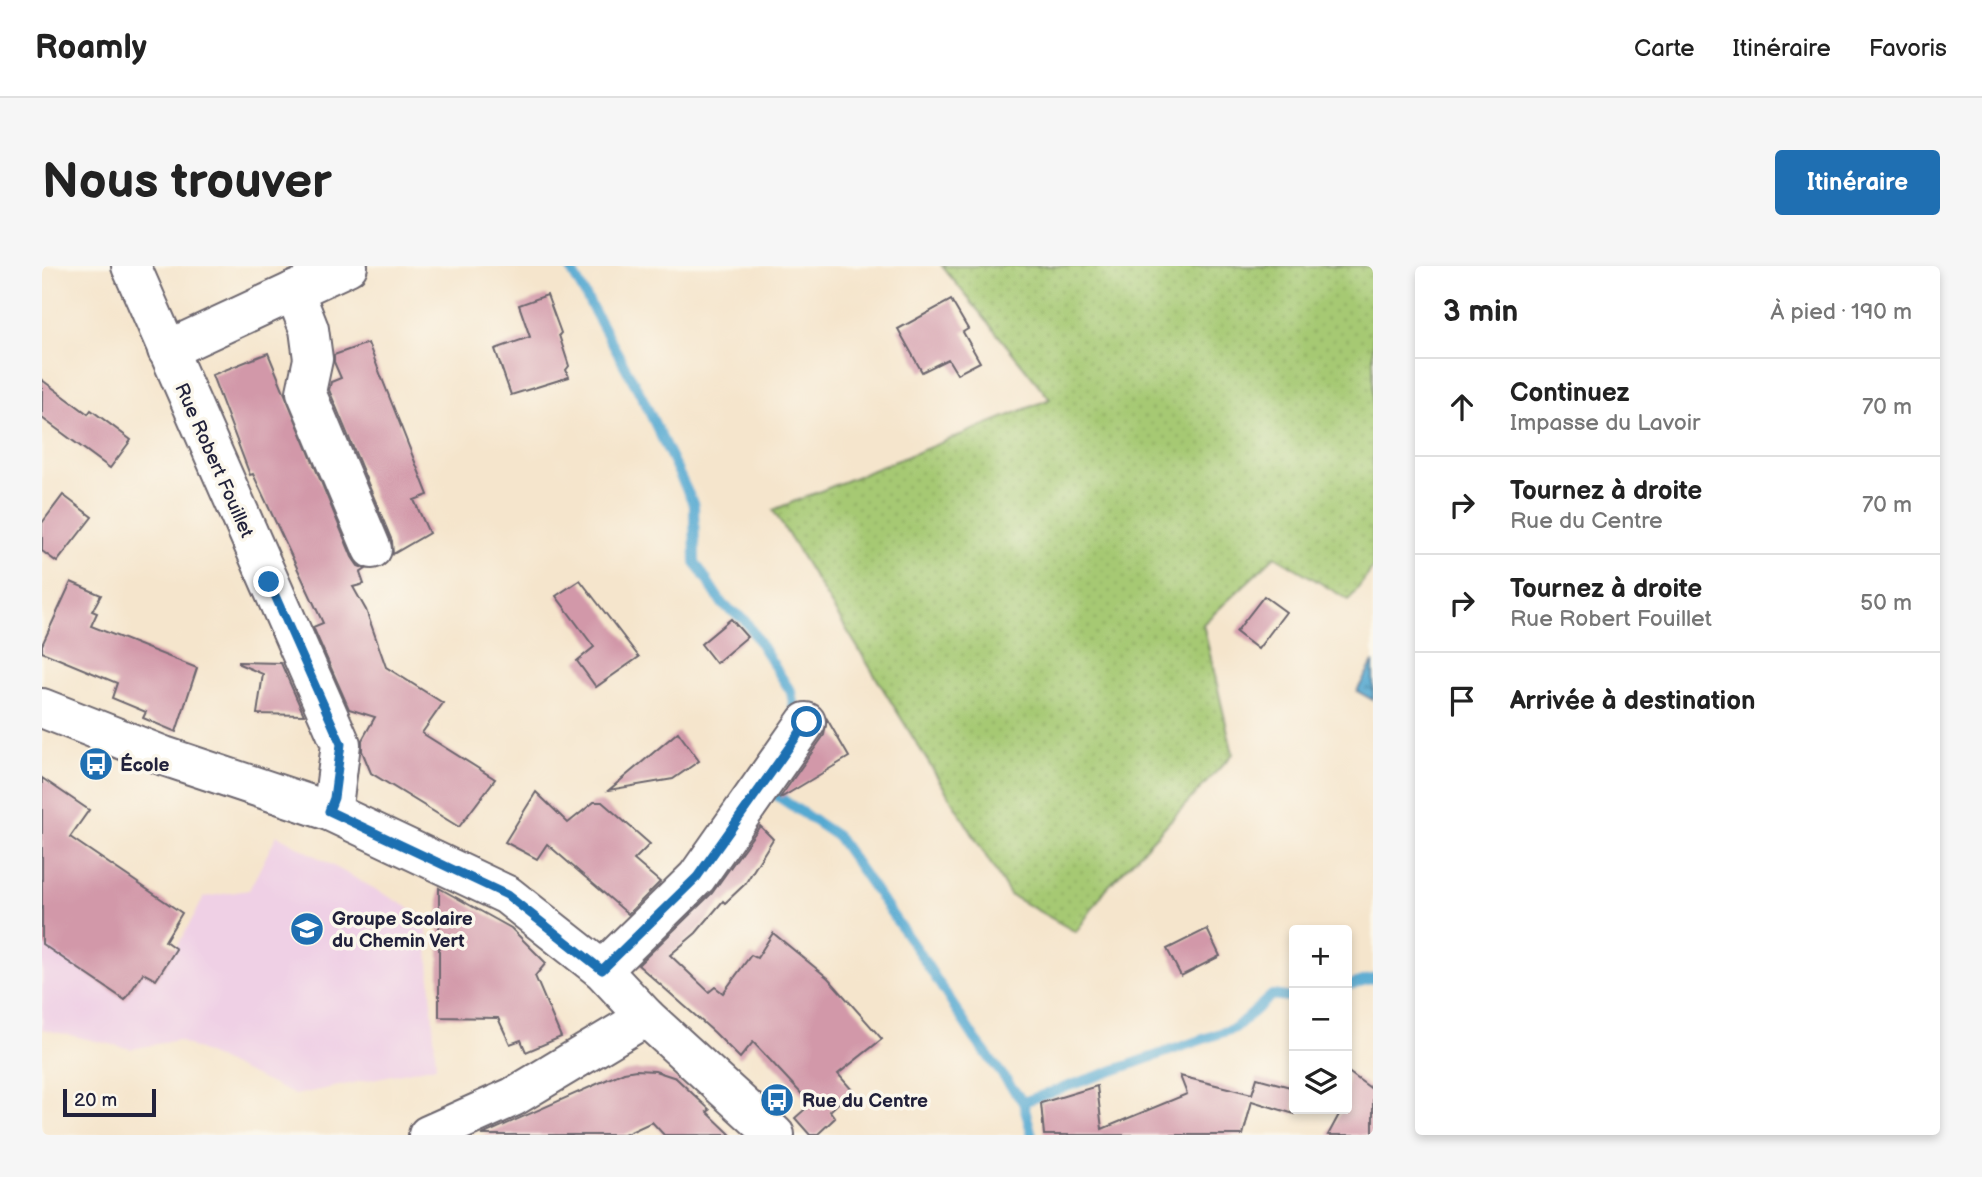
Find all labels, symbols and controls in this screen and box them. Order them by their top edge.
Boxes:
text: Roamly [35,28,147,68]
text: Carte [1634,34,1695,63]
text: Itinéraire [1733,34,1831,63]
text: Favoris [1869,34,1947,63]
button: Itinéraire [1775,150,1940,215]
text: Nous trouver [42,153,332,212]
text: 3 min [1443,294,1518,330]
text: À pied · 190 m [1770,298,1912,326]
text: Continuez [1510,378,1630,409]
street label: Rue Robert Fouillet [169,380,258,542]
icon: ahead [1443,388,1481,426]
text: 70 m [1862,393,1912,421]
text: Impasse du Lavoir [1510,409,1700,437]
text: Tournez à droite [1510,476,1702,507]
icon: right [1443,486,1481,524]
text: 70 m [1862,491,1912,519]
text: Rue du Centre [1510,507,1663,535]
route end [253,566,284,597]
text: Tournez à droite [1510,574,1702,605]
icon: right [1443,584,1481,622]
text: 50 m [1860,589,1912,617]
text: Rue Robert Fouillet [1510,605,1712,633]
icon: arrive [1443,682,1481,720]
text: Arrivée à destination [1510,686,1756,717]
route start [791,706,822,737]
bus stop icon: École [77,745,115,783]
place label: École [120,753,169,777]
place label: Groupe Scolaire du Chemin Vert [332,908,473,953]
school or university icon: Groupe Scolaire du Chemin Vert [288,910,326,948]
map controls [1289,925,1352,1114]
button: + [1289,925,1352,988]
button: − [1289,988,1352,1051]
button: layers [1289,1051,1352,1114]
bus stop icon: Rue du Centre [758,1081,796,1119]
scale bar [63,1086,156,1118]
text: 20 m [74,1089,117,1112]
place label: Rue du Centre [802,1090,928,1113]

